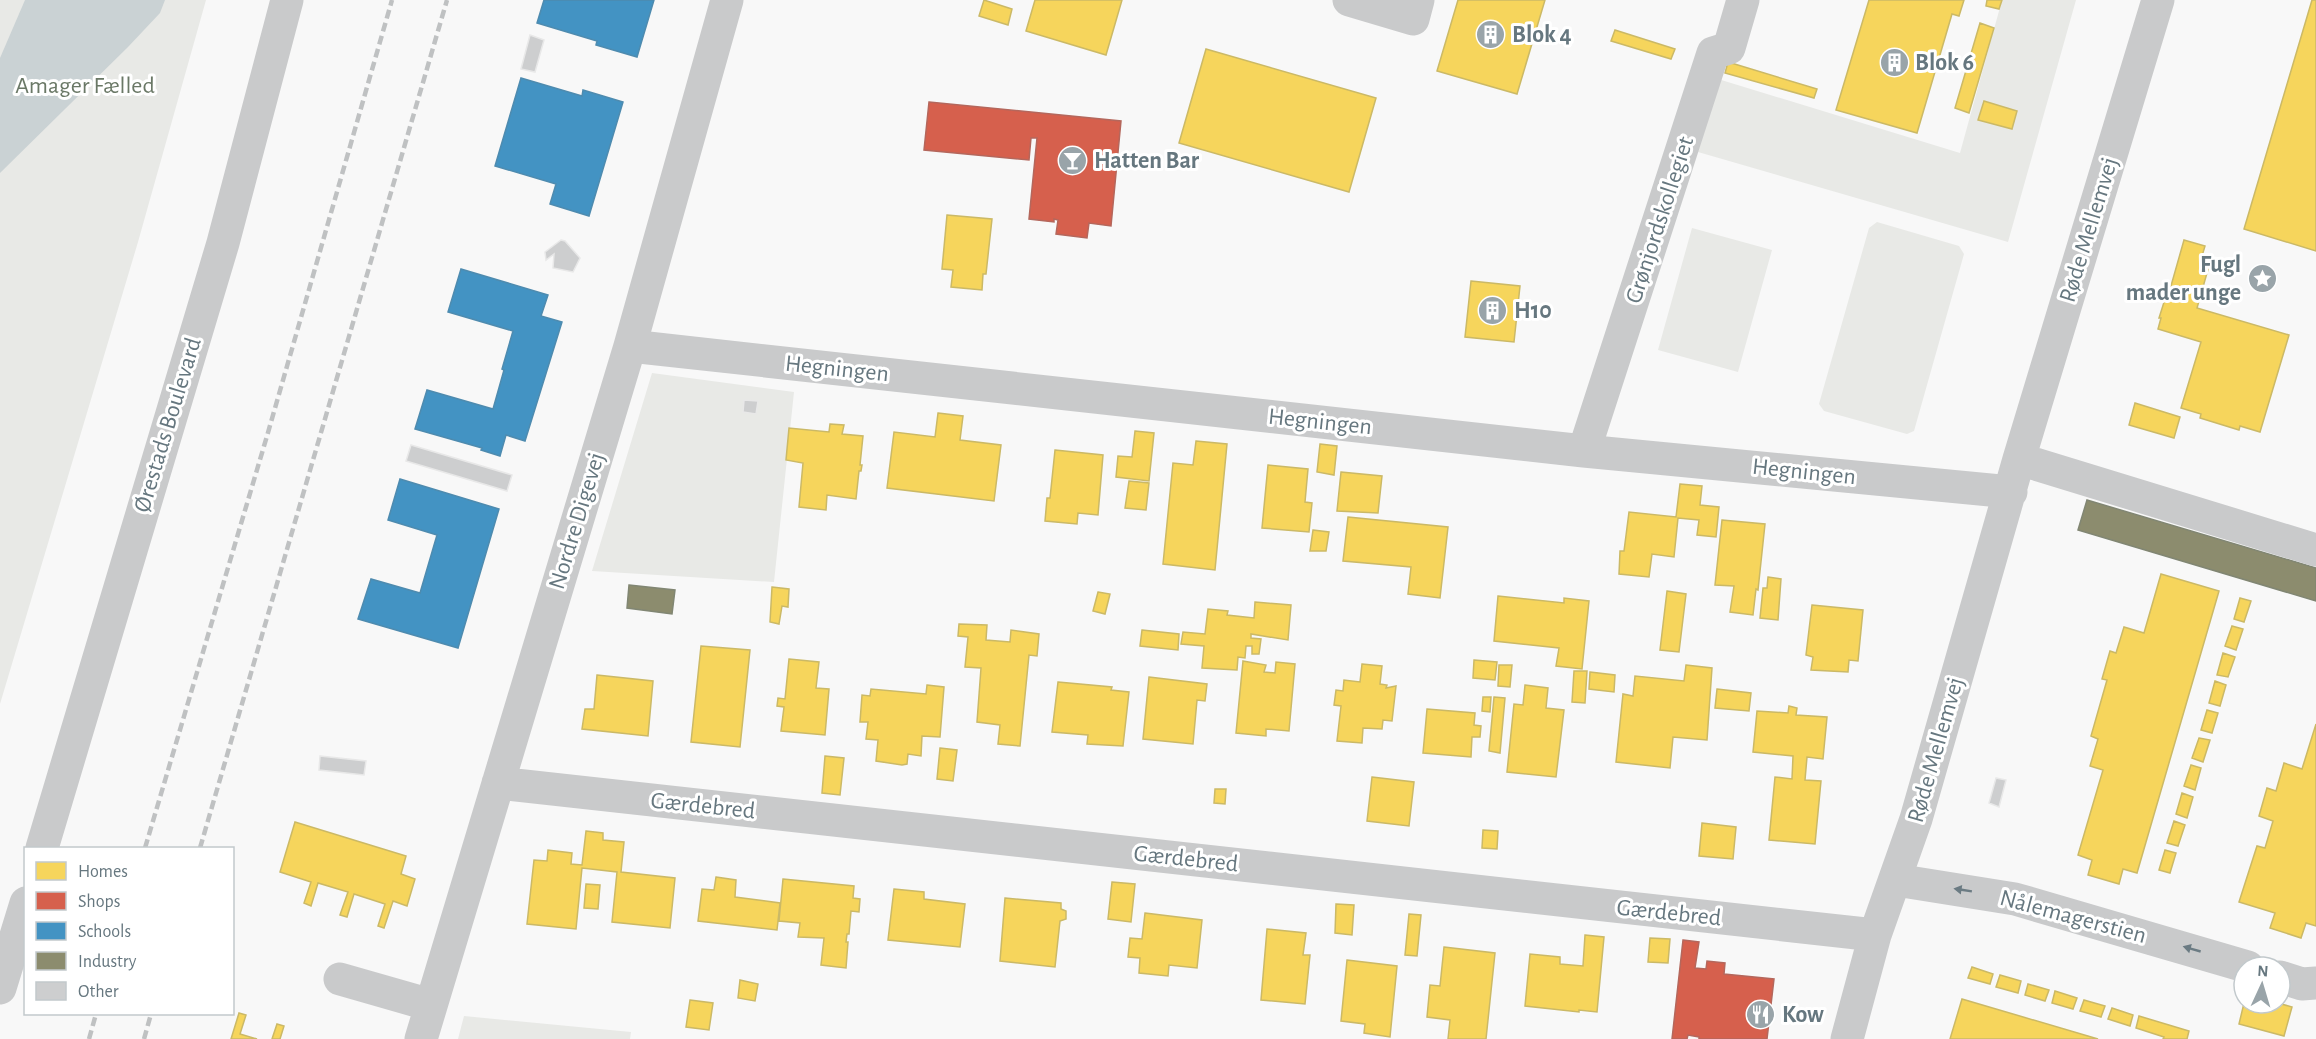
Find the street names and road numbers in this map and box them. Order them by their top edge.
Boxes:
street label: Grønjordskollegiet [1622,133,1698,306]
street label: Røde Mellemvej [2056,155,2122,305]
street label: Ørestads Boulevard [130,335,206,515]
street label: Hegningen [784,352,890,386]
street label: Hegningen [1267,405,1373,439]
street label: Nordre Digevej [545,450,609,592]
street label: Hegningen [1751,455,1857,489]
street label: Røde Mellemvej [1904,675,1968,825]
street label: Gærdebred [650,789,756,823]
street label: Gærdebred [1133,842,1239,876]
street label: Nålemagerstien [1997,886,2149,948]
street label: Gærdebred [1616,896,1722,930]

